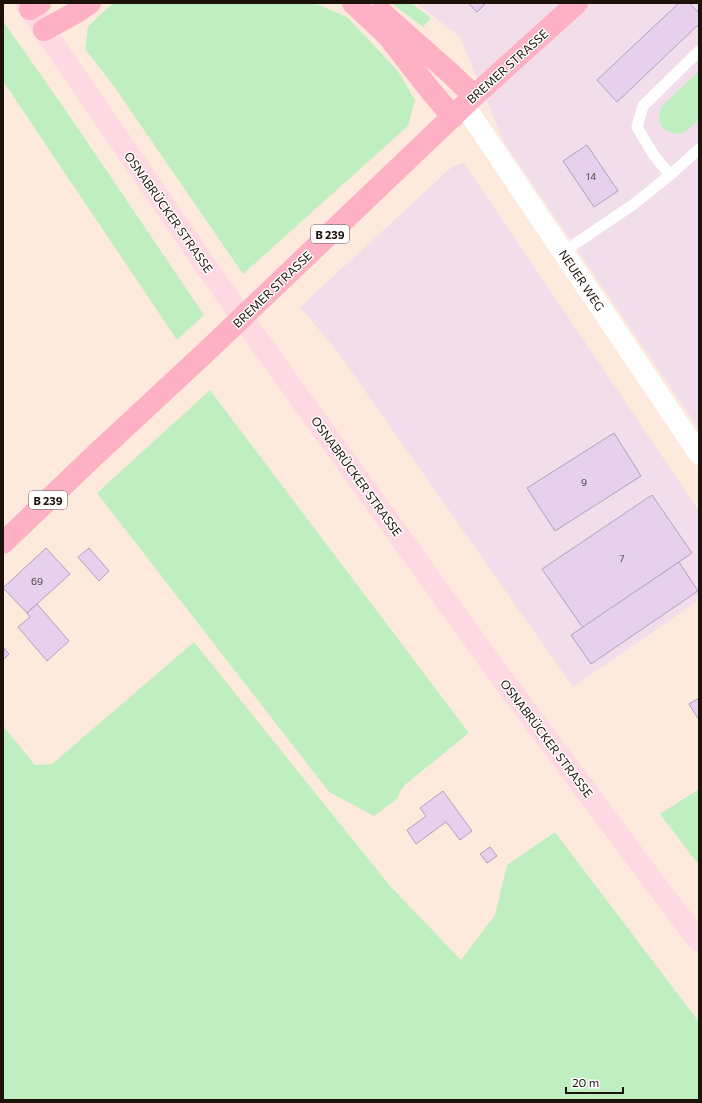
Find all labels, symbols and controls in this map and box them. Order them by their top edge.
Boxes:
street label: BREMER STRASSE [464,26,550,106]
street label: OSNABRÜCKER STRASSE [122,149,216,275]
house number: 14 [586,170,596,182]
road number: B 239 [311,225,349,243]
street label: NEUER WEG [556,247,608,313]
street label: BREMER STRASSE [230,248,314,330]
street label: OSNABRÜCKER STRASSE [309,414,405,538]
house number: 9 [581,476,587,488]
road number: B 239 [29,491,67,509]
house number: 7 [619,552,625,564]
house number: 69 [31,575,43,587]
street label: OSNABRÜCKER STRASSE [498,676,596,800]
scale bar [566,1069,623,1095]
text: 20 m [572,1075,599,1089]

